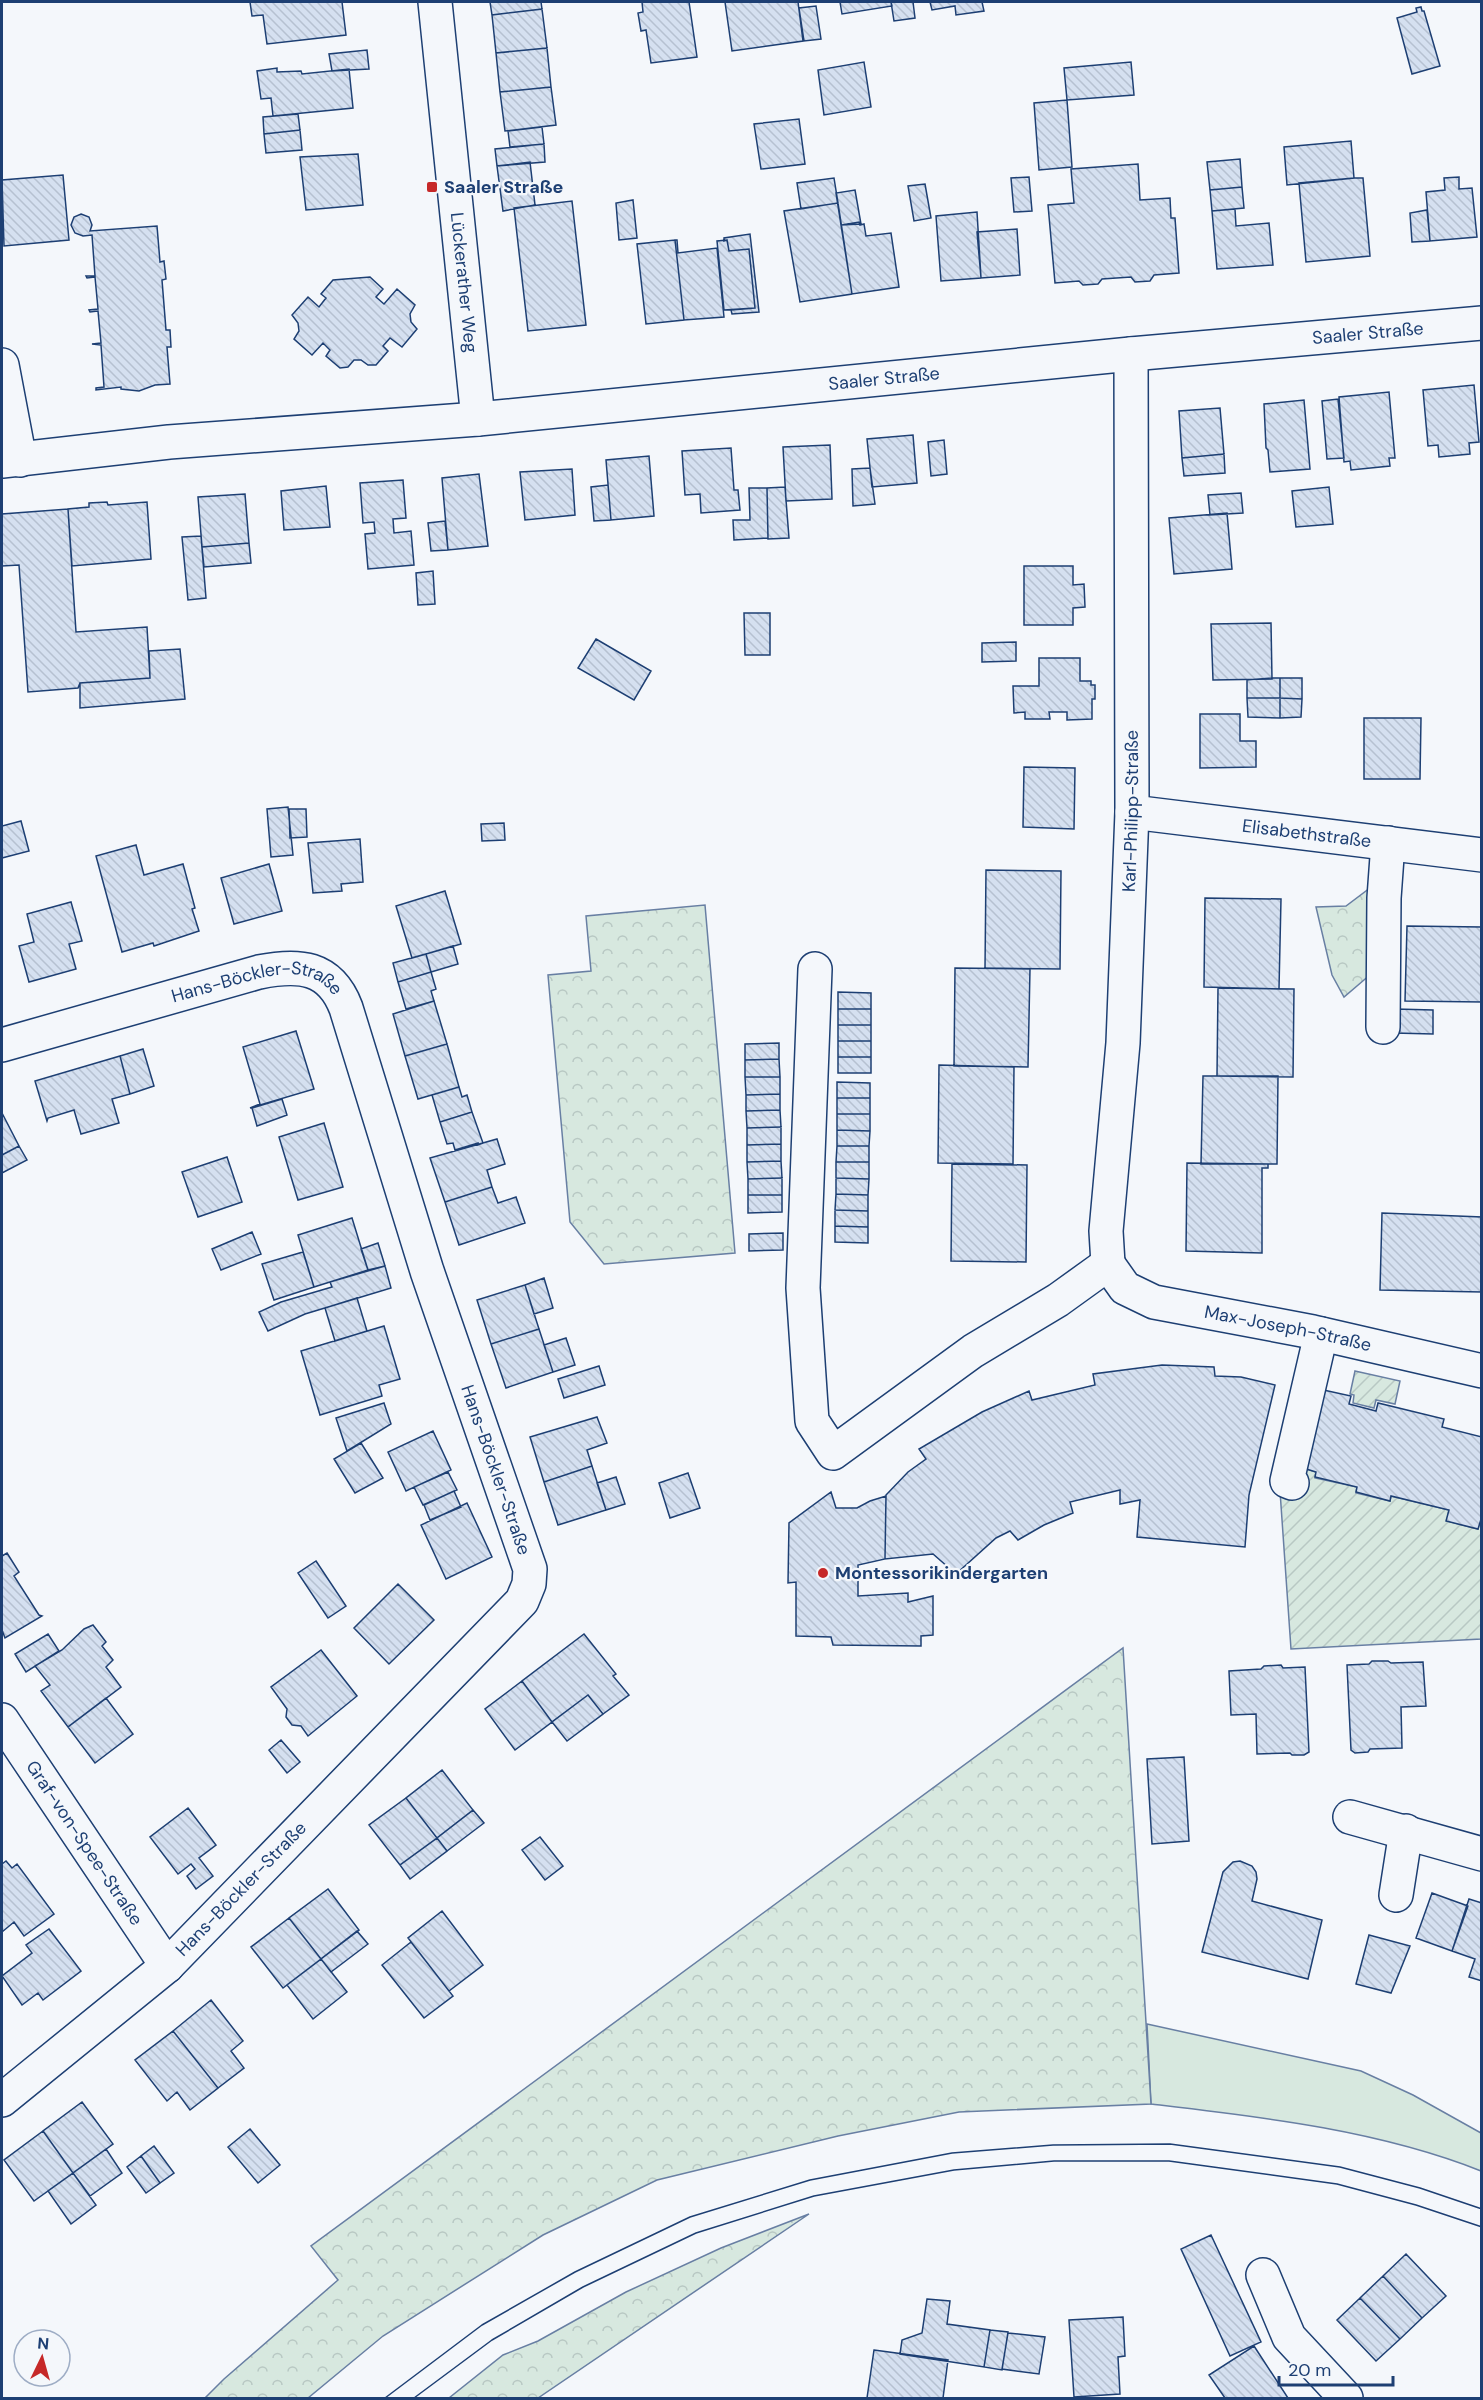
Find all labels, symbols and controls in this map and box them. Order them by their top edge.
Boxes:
place label: Saaler Straße [444,175,563,199]
marker: Saaler Straße [425,180,439,194]
street label: Lückerather Weg [445,211,483,354]
street label: Saaler Straße [1311,316,1425,350]
street label: Saaler Straße [827,361,941,396]
street label: Karl-Philipp-Straße [1117,730,1144,892]
street label: Elisabethstraße [1241,814,1373,853]
text: Hans-Böckler-Straße [169,956,348,1008]
street label: Hans-Böckler-Straße [164,989,342,1011]
street label: Max-Joseph-Straße [1202,1300,1374,1357]
street label: Hans-Böckler-Straße [455,1382,536,1558]
place label: Montessorikindergarten [835,1561,1048,1585]
marker: Montessorikindergarten [816,1566,830,1580]
street label: Graf-von-Spee-Straße [21,1756,148,1930]
street label: Hans-Böckler-Straße [170,1816,312,1962]
north arrow [12,2328,72,2388]
text: N [37,2333,50,2355]
scale bar [1279,2349,1393,2387]
text: 20 m [1288,2358,1331,2382]

